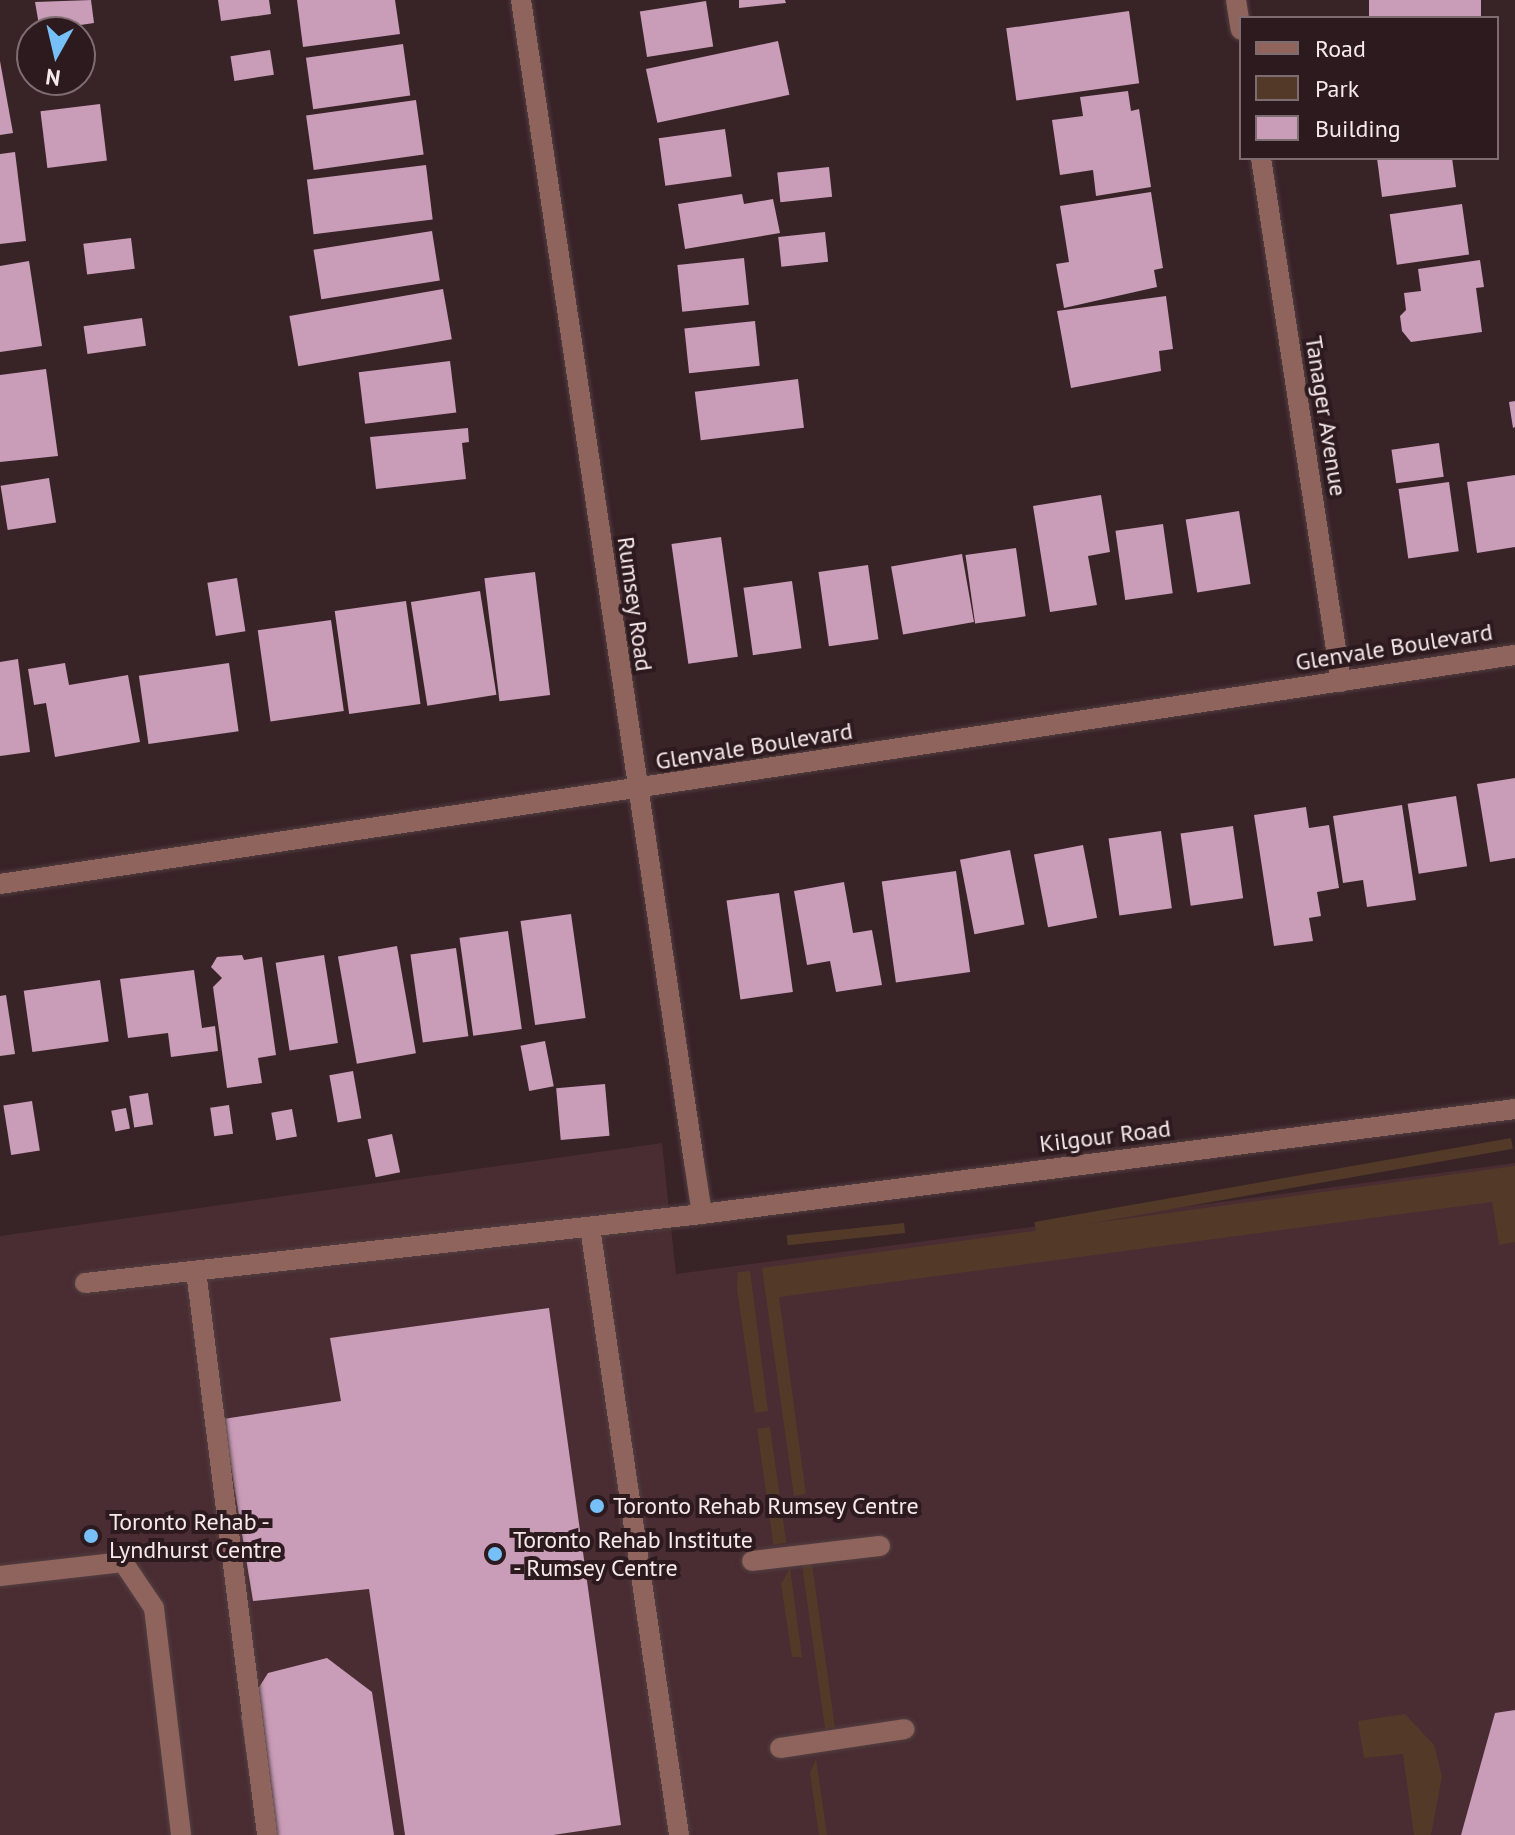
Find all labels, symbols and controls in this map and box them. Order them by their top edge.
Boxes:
north arrow [16,16,96,96]
legend [1239,16,1499,160]
text: Road [1315,33,1366,64]
text: N [44,63,62,93]
text: Park [1315,73,1359,104]
text: Building [1315,113,1401,144]
street label: Tanager Avenue [1299,334,1353,498]
street label: Rumsey Road [611,534,659,674]
street label: Glenvale Boulevard [1293,617,1495,677]
street label: Glenvale Boulevard [653,716,855,776]
street label: Kilgour Road [1038,1114,1172,1158]
place label: Toronto Rehab Rumsey Centre [613,1492,920,1520]
marker: Toronto Rehab Rumsey Centre [588,1497,606,1515]
place label: Toronto Rehab - Lyndhurst Centre [109,1508,282,1564]
marker: Toronto Rehab - Lyndhurst Centre [80,1525,102,1547]
place label: Toronto Rehab Institute - Rumsey Centre [513,1526,753,1582]
marker: Toronto Rehab Institute - Rumsey Centre [484,1543,506,1565]

